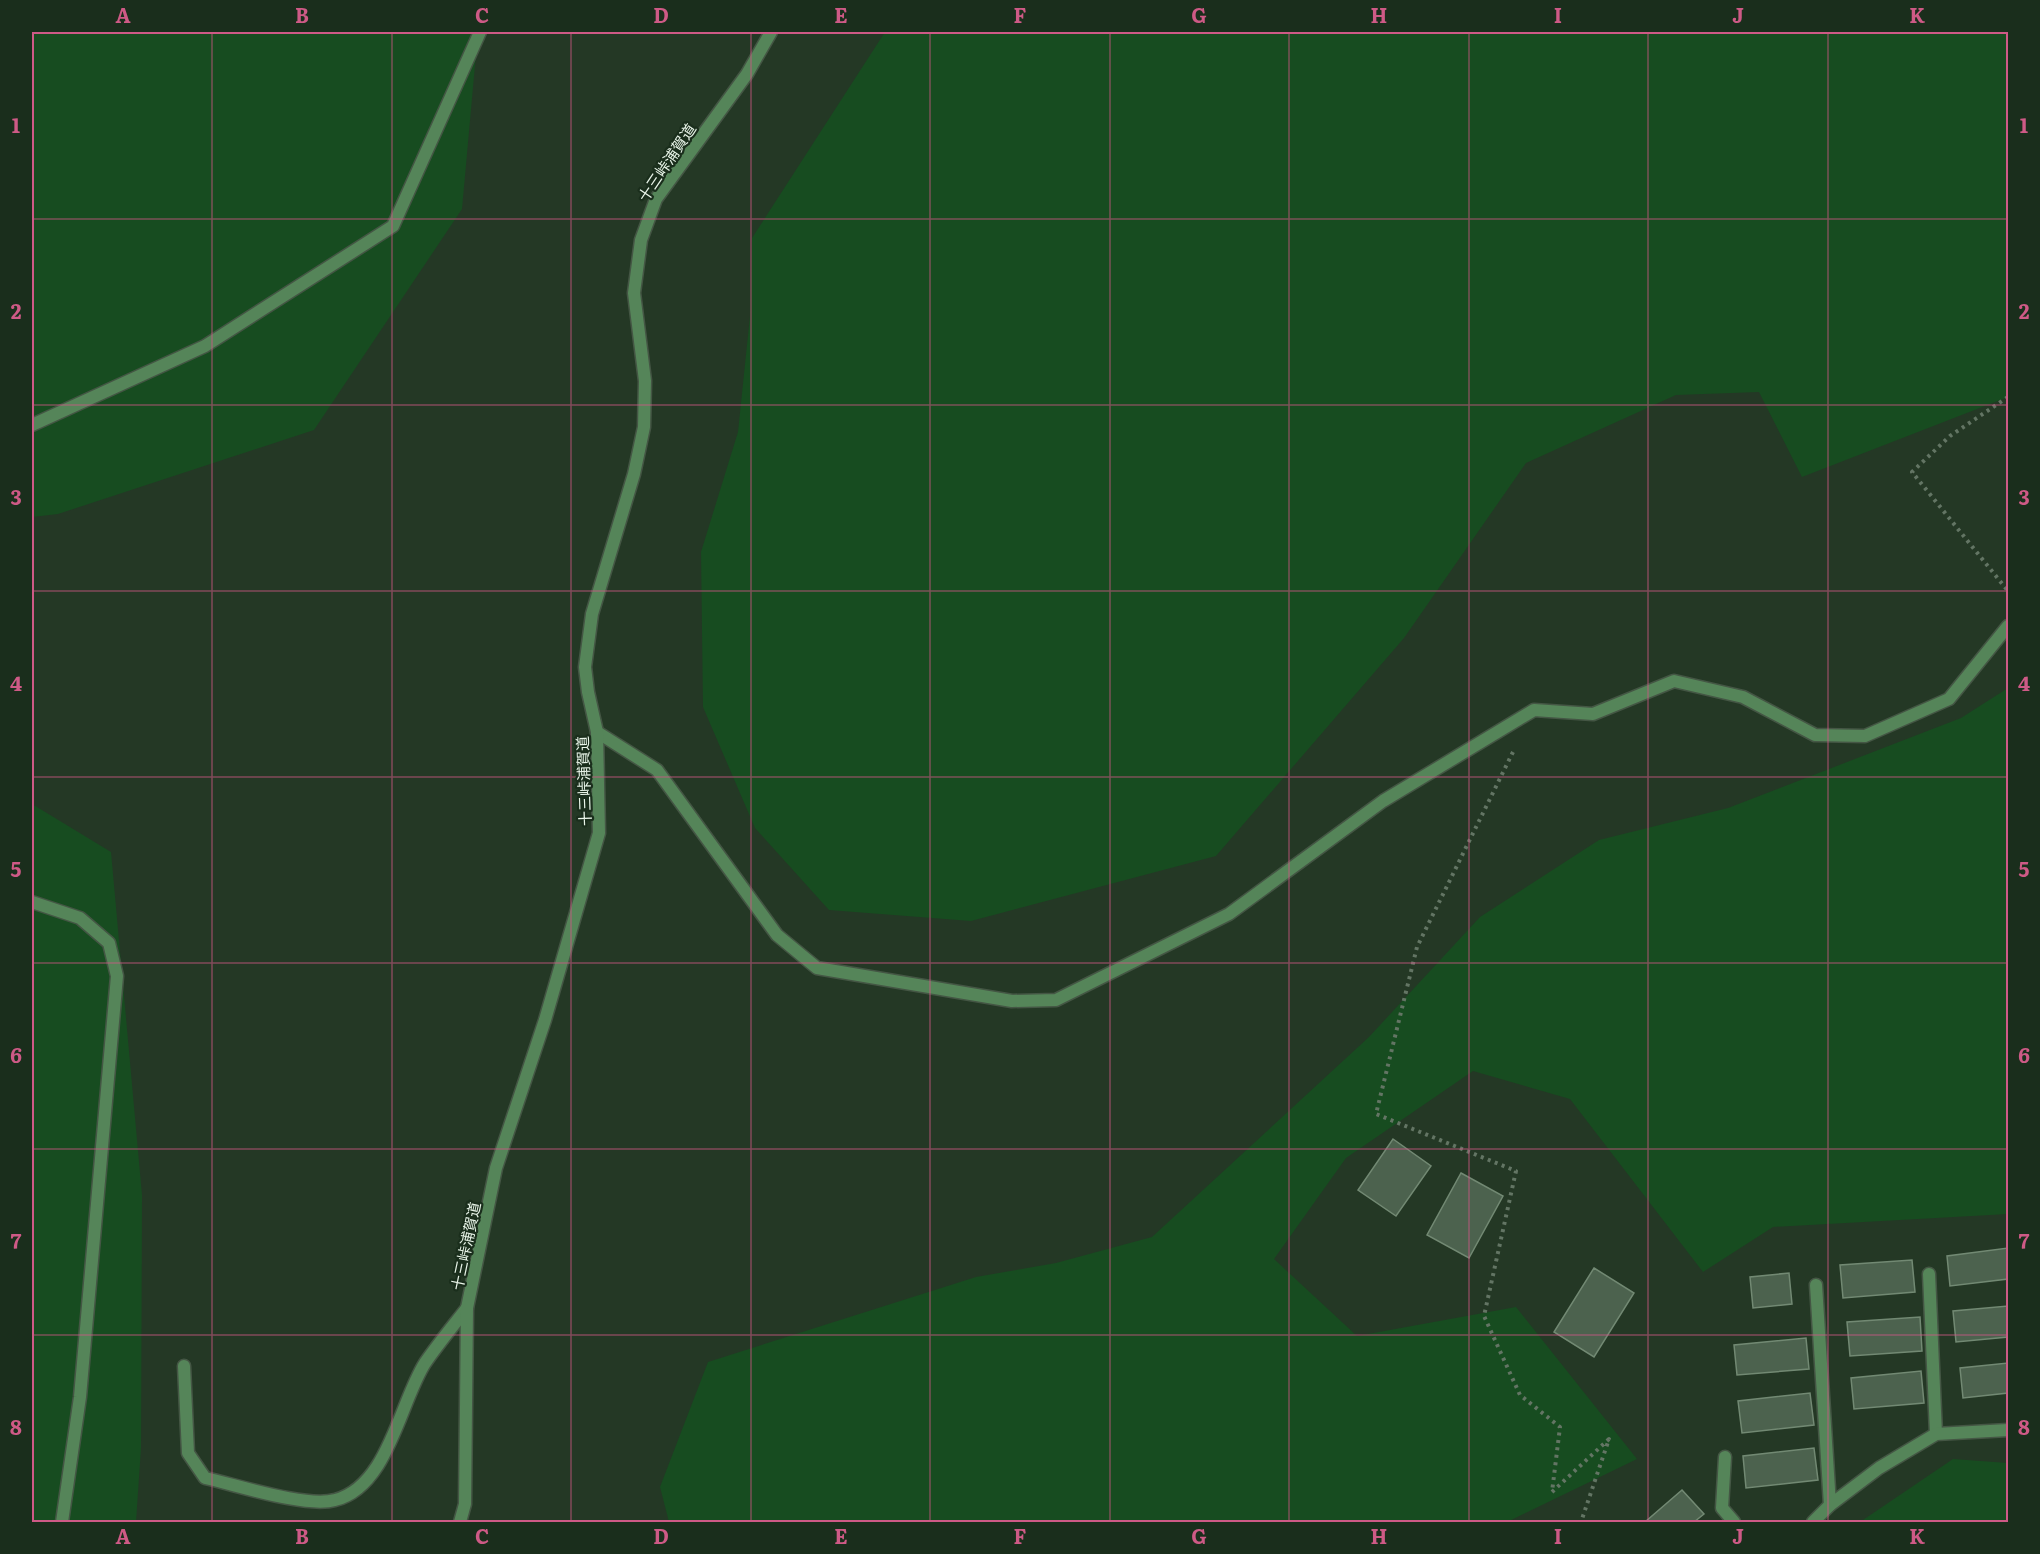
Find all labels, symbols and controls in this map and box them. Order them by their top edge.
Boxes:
text: A [115,0,131,29]
text: B [295,0,309,29]
text: C [475,0,489,29]
text: D [653,0,669,29]
text: E [834,0,848,29]
text: F [1014,0,1027,29]
text: G [1191,0,1207,29]
text: H [1371,0,1387,29]
text: I [1554,0,1562,29]
text: J [1732,0,1744,29]
text: K [1909,0,1925,29]
text: 1 [12,109,20,139]
text: 1 [2020,109,2028,139]
street label: 十三峠浦賀道 [631,118,701,206]
text: 2 [11,295,22,325]
text: 2 [2019,295,2030,325]
text: 3 [10,481,22,511]
text: 3 [2018,481,2030,511]
text: 4 [10,667,22,697]
text: 4 [2018,667,2030,697]
street label: 十三峠浦賀道 [570,736,596,826]
text: 5 [11,853,22,883]
text: 5 [2019,853,2030,883]
text: 6 [10,1039,22,1069]
text: 6 [2018,1039,2030,1069]
street label: 十三峠浦賀道 [444,1200,486,1292]
text: 7 [11,1225,22,1255]
text: 7 [2019,1225,2030,1255]
text: 8 [10,1411,22,1441]
text: 8 [2018,1411,2030,1441]
text: A [115,1520,131,1550]
text: B [295,1520,309,1550]
text: C [475,1520,489,1550]
text: D [653,1520,669,1550]
text: E [834,1520,848,1550]
text: F [1014,1520,1027,1550]
text: G [1191,1520,1207,1550]
text: H [1371,1520,1387,1550]
text: I [1554,1520,1562,1550]
text: J [1732,1520,1744,1550]
text: K [1909,1520,1925,1550]

